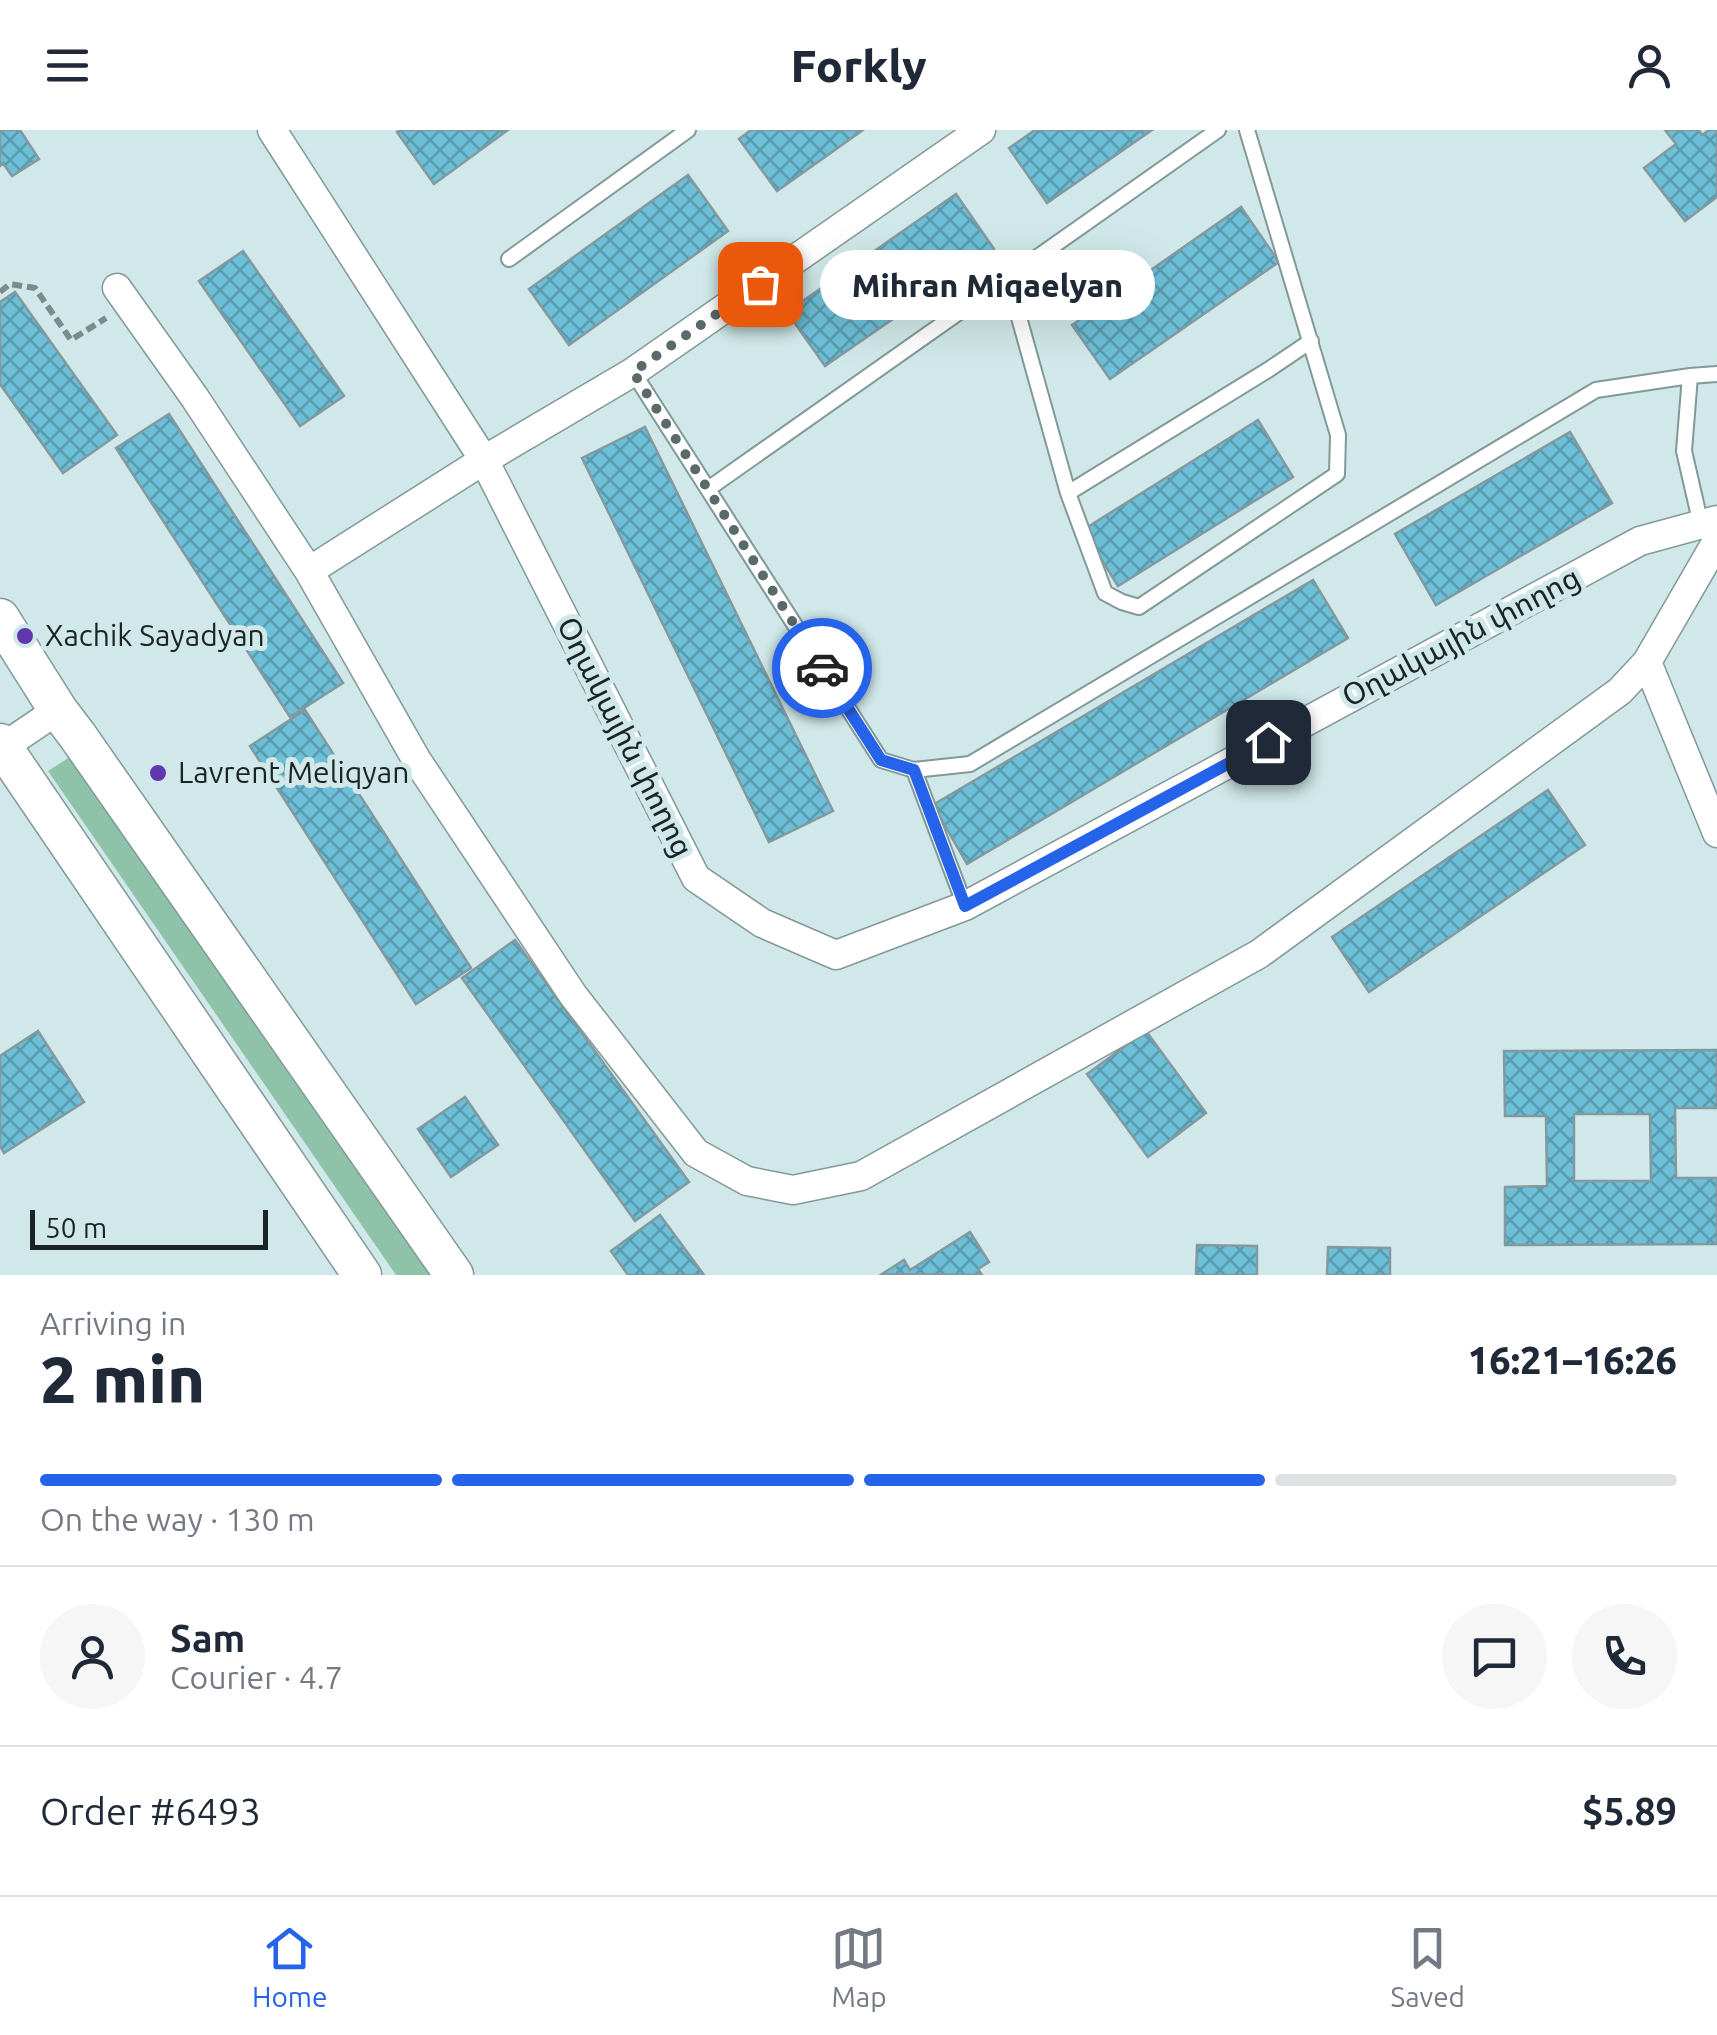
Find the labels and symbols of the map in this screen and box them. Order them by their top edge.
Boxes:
pin [718,242,803,327]
callout: Mihran Miqaelyan [820,249,1155,319]
street label: Օղակային փողոց [1336,559,1586,714]
street label: Օղակային փողոց [550,611,701,862]
place label: Xachik Sayadyan [45,618,265,652]
courier [772,618,872,718]
marker: Xachik Sayadyan [14,625,36,647]
pin [1226,700,1311,785]
place label: Lavrent Meliqyan [178,755,409,789]
marker: Lavrent Meliqyan [147,762,169,784]
scale bar [30,1205,268,1250]

